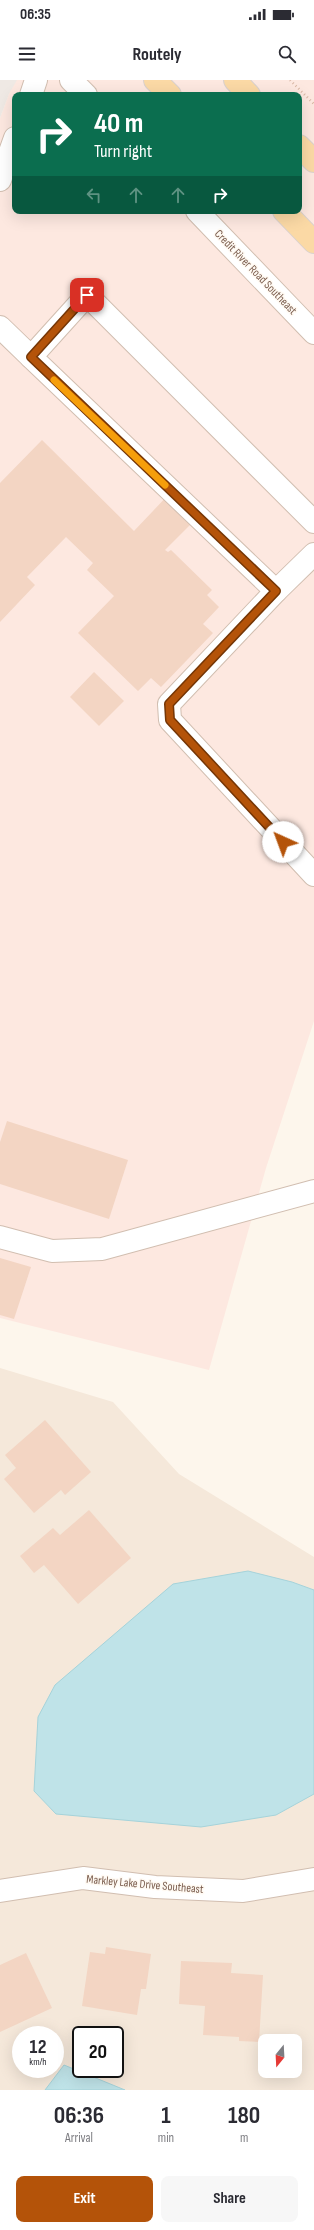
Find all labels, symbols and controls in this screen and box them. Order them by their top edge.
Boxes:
text: 06:35 [20,5,51,24]
icon: menu [16,43,38,65]
icon: search [276,43,298,65]
text: Routely [132,44,182,65]
text: 40 m [94,107,143,140]
icon: right [28,108,80,160]
text: Turn right [94,141,152,162]
icon: left [83,184,105,206]
icon: ahead [125,184,147,206]
icon: ahead [167,184,189,206]
icon: right [209,184,231,206]
street label: Credit River Road Southeast [211,227,300,318]
pin [70,278,104,312]
icon: arrive [76,284,98,306]
position arrow [262,821,304,863]
street label: Markley Lake Drive Southeast [86,1872,205,1897]
speed limit sign: 20 [72,2026,124,2078]
north arrow [258,2034,302,2078]
map controls [258,2034,302,2078]
text: 12 [30,2035,46,2059]
text: km/h [29,2056,47,2068]
text: 06:36 [54,2101,104,2130]
text: 1 [161,2101,171,2130]
text: 180 [228,2101,260,2130]
text: Arrival [65,2130,93,2146]
text: min [158,2130,174,2146]
text: m [240,2130,248,2146]
button: Exit [16,2176,153,2222]
button: Share [161,2176,298,2222]

